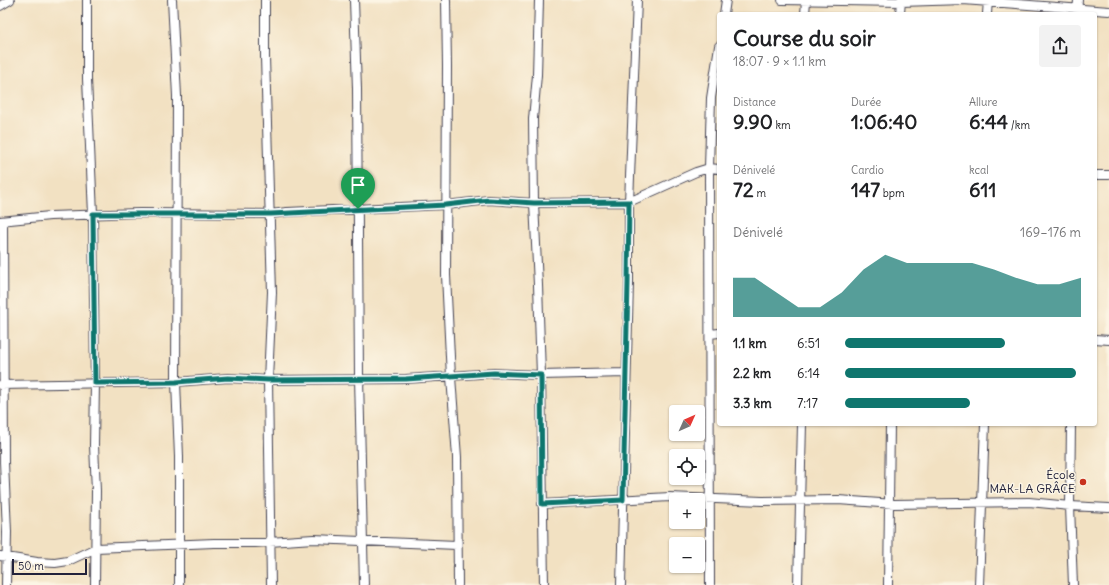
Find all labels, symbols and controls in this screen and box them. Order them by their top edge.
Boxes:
text: Course du soir [733,24,876,52]
button: share [1039,25,1081,67]
text: 18:07 · 9 × 1.1 km [733,53,826,70]
text: Distance [733,95,776,109]
text: Durée [851,95,881,109]
text: Allure [969,95,998,109]
text: 9.90 [733,109,773,134]
text: 1:06:40 [851,109,917,134]
text: 6:44 [969,109,1008,134]
text: km [773,118,791,132]
text: /km [1008,118,1030,132]
text: Dénivelé [733,163,775,177]
text: Cardio [851,163,884,177]
text: kcal [969,163,989,177]
pin [341,168,375,209]
icon: arrive [347,174,369,196]
text: 72 [733,177,754,202]
text: 147 [851,177,880,202]
text: 611 [969,177,996,202]
text: m [754,186,766,200]
text: bpm [880,186,905,200]
text: Dénivelé [733,224,783,241]
text: 169–176 m [1020,224,1081,241]
text: 1.1 km [733,335,767,352]
text: 6:51 [797,335,820,352]
text: 2.2 km [733,365,771,382]
text: 6:14 [797,365,820,382]
text: 3.3 km [733,395,772,412]
text: 7:17 [797,395,818,412]
north arrow [669,405,705,441]
map controls [669,405,705,573]
button: locate [669,449,705,485]
place label: École MAK-LA GRÂCE [989,467,1075,496]
marker: École MAK-LA GRÂCE [1078,477,1088,487]
button: + [669,493,705,529]
button: − [669,537,705,573]
scale bar [12,557,87,576]
text: 50 m [18,559,44,573]

